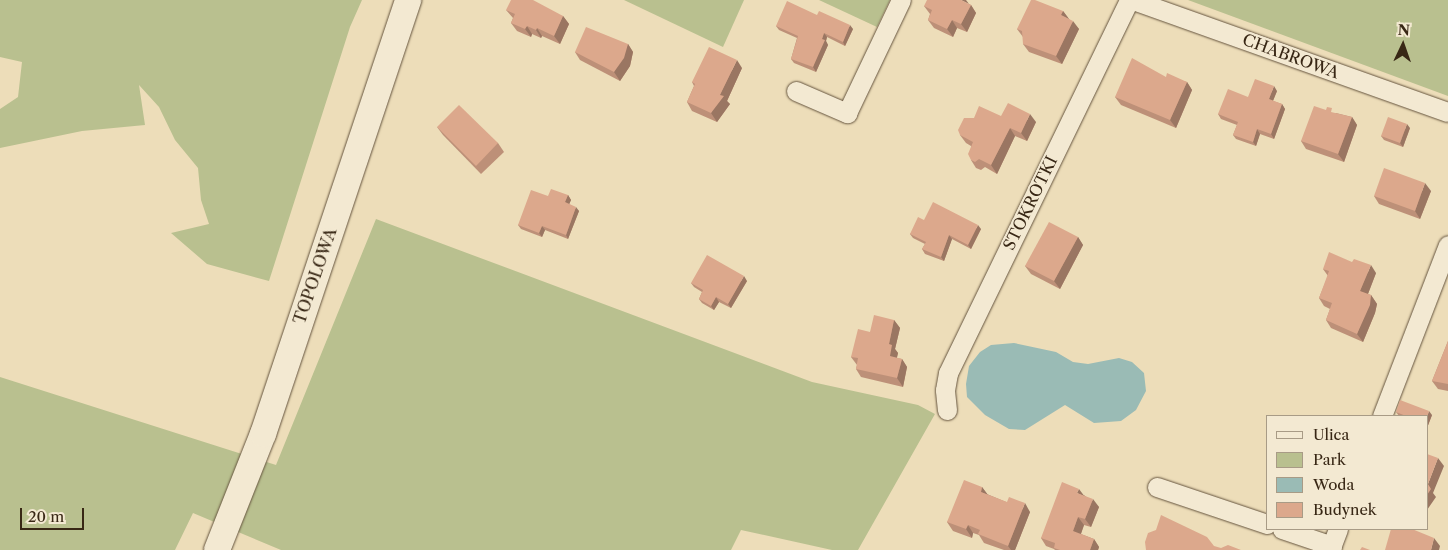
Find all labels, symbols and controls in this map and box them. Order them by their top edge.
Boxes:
north arrow [1378,20,1428,70]
text: N [1397,21,1410,39]
street label: CHABROWA [1240,30,1342,82]
street label: STOKROTKI [999,153,1061,253]
street label: TOPOLOWA [290,225,340,327]
legend [1266,415,1428,530]
text: Ulica [1313,425,1349,444]
text: Park [1313,450,1346,469]
text: Woda [1313,475,1354,494]
scale bar [22,498,86,530]
text: Budynek [1313,500,1377,519]
text: 20 m [28,507,64,526]

